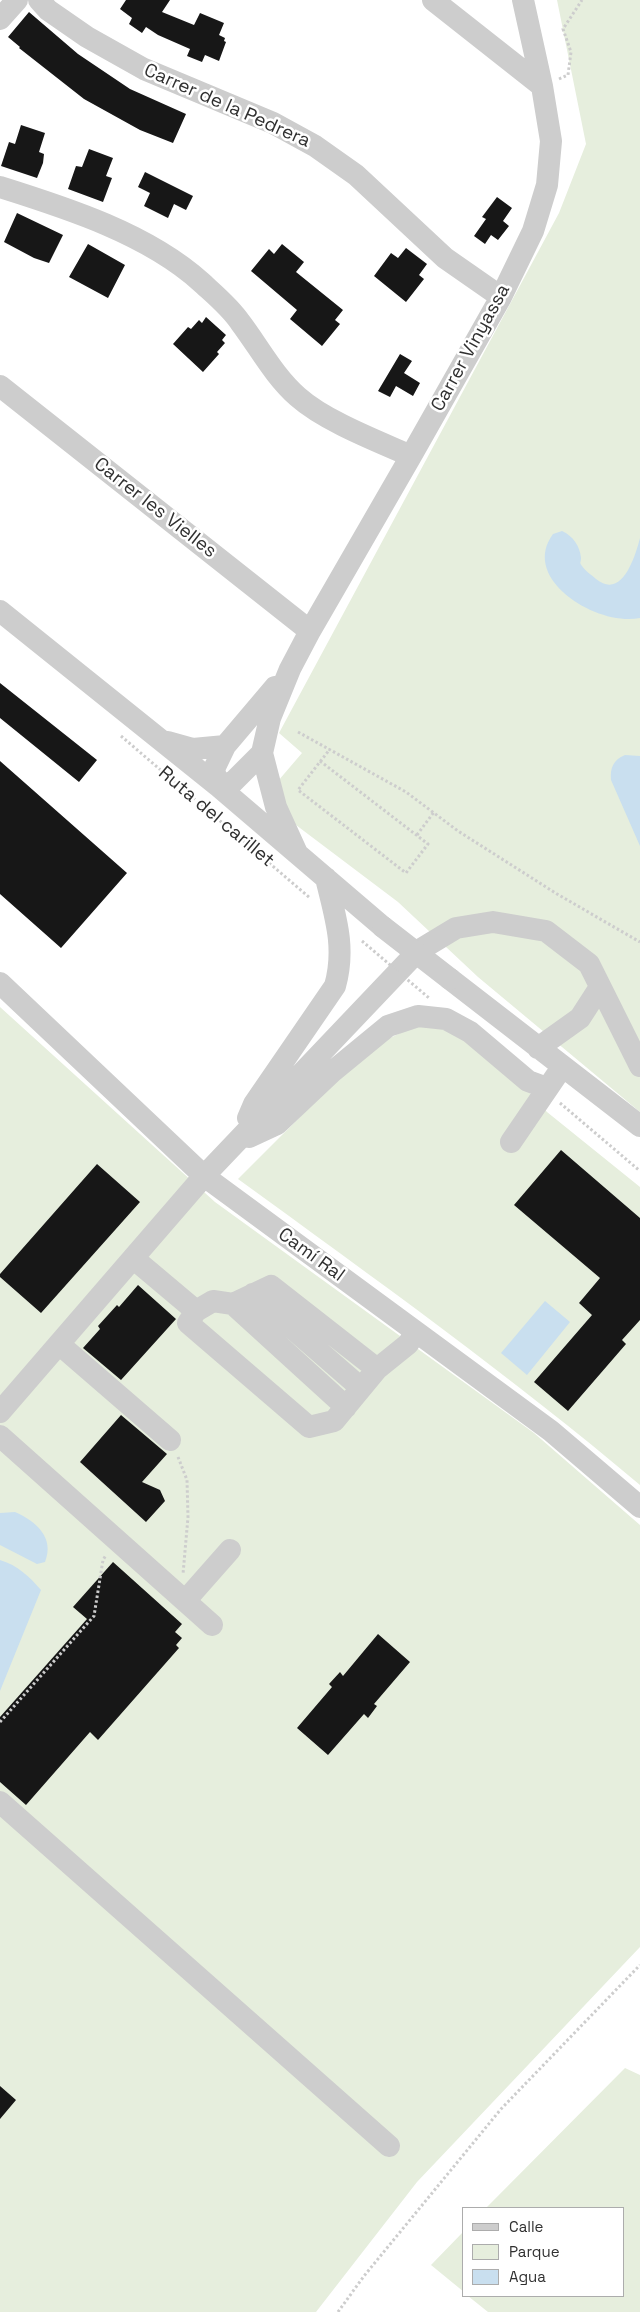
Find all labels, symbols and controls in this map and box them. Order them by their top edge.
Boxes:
street label: Carrer de la Pedrera [140,59,314,153]
street label: Carrer Vinyassa [427,281,515,415]
street label: Carrer les Vielles [89,453,221,563]
street label: Ruta del carillet [153,762,279,872]
street label: Camí Ral [273,1223,349,1287]
legend [462,2207,625,2297]
text: Calle [509,2217,544,2236]
text: Parque [509,2242,560,2261]
text: Agua [509,2267,546,2286]

